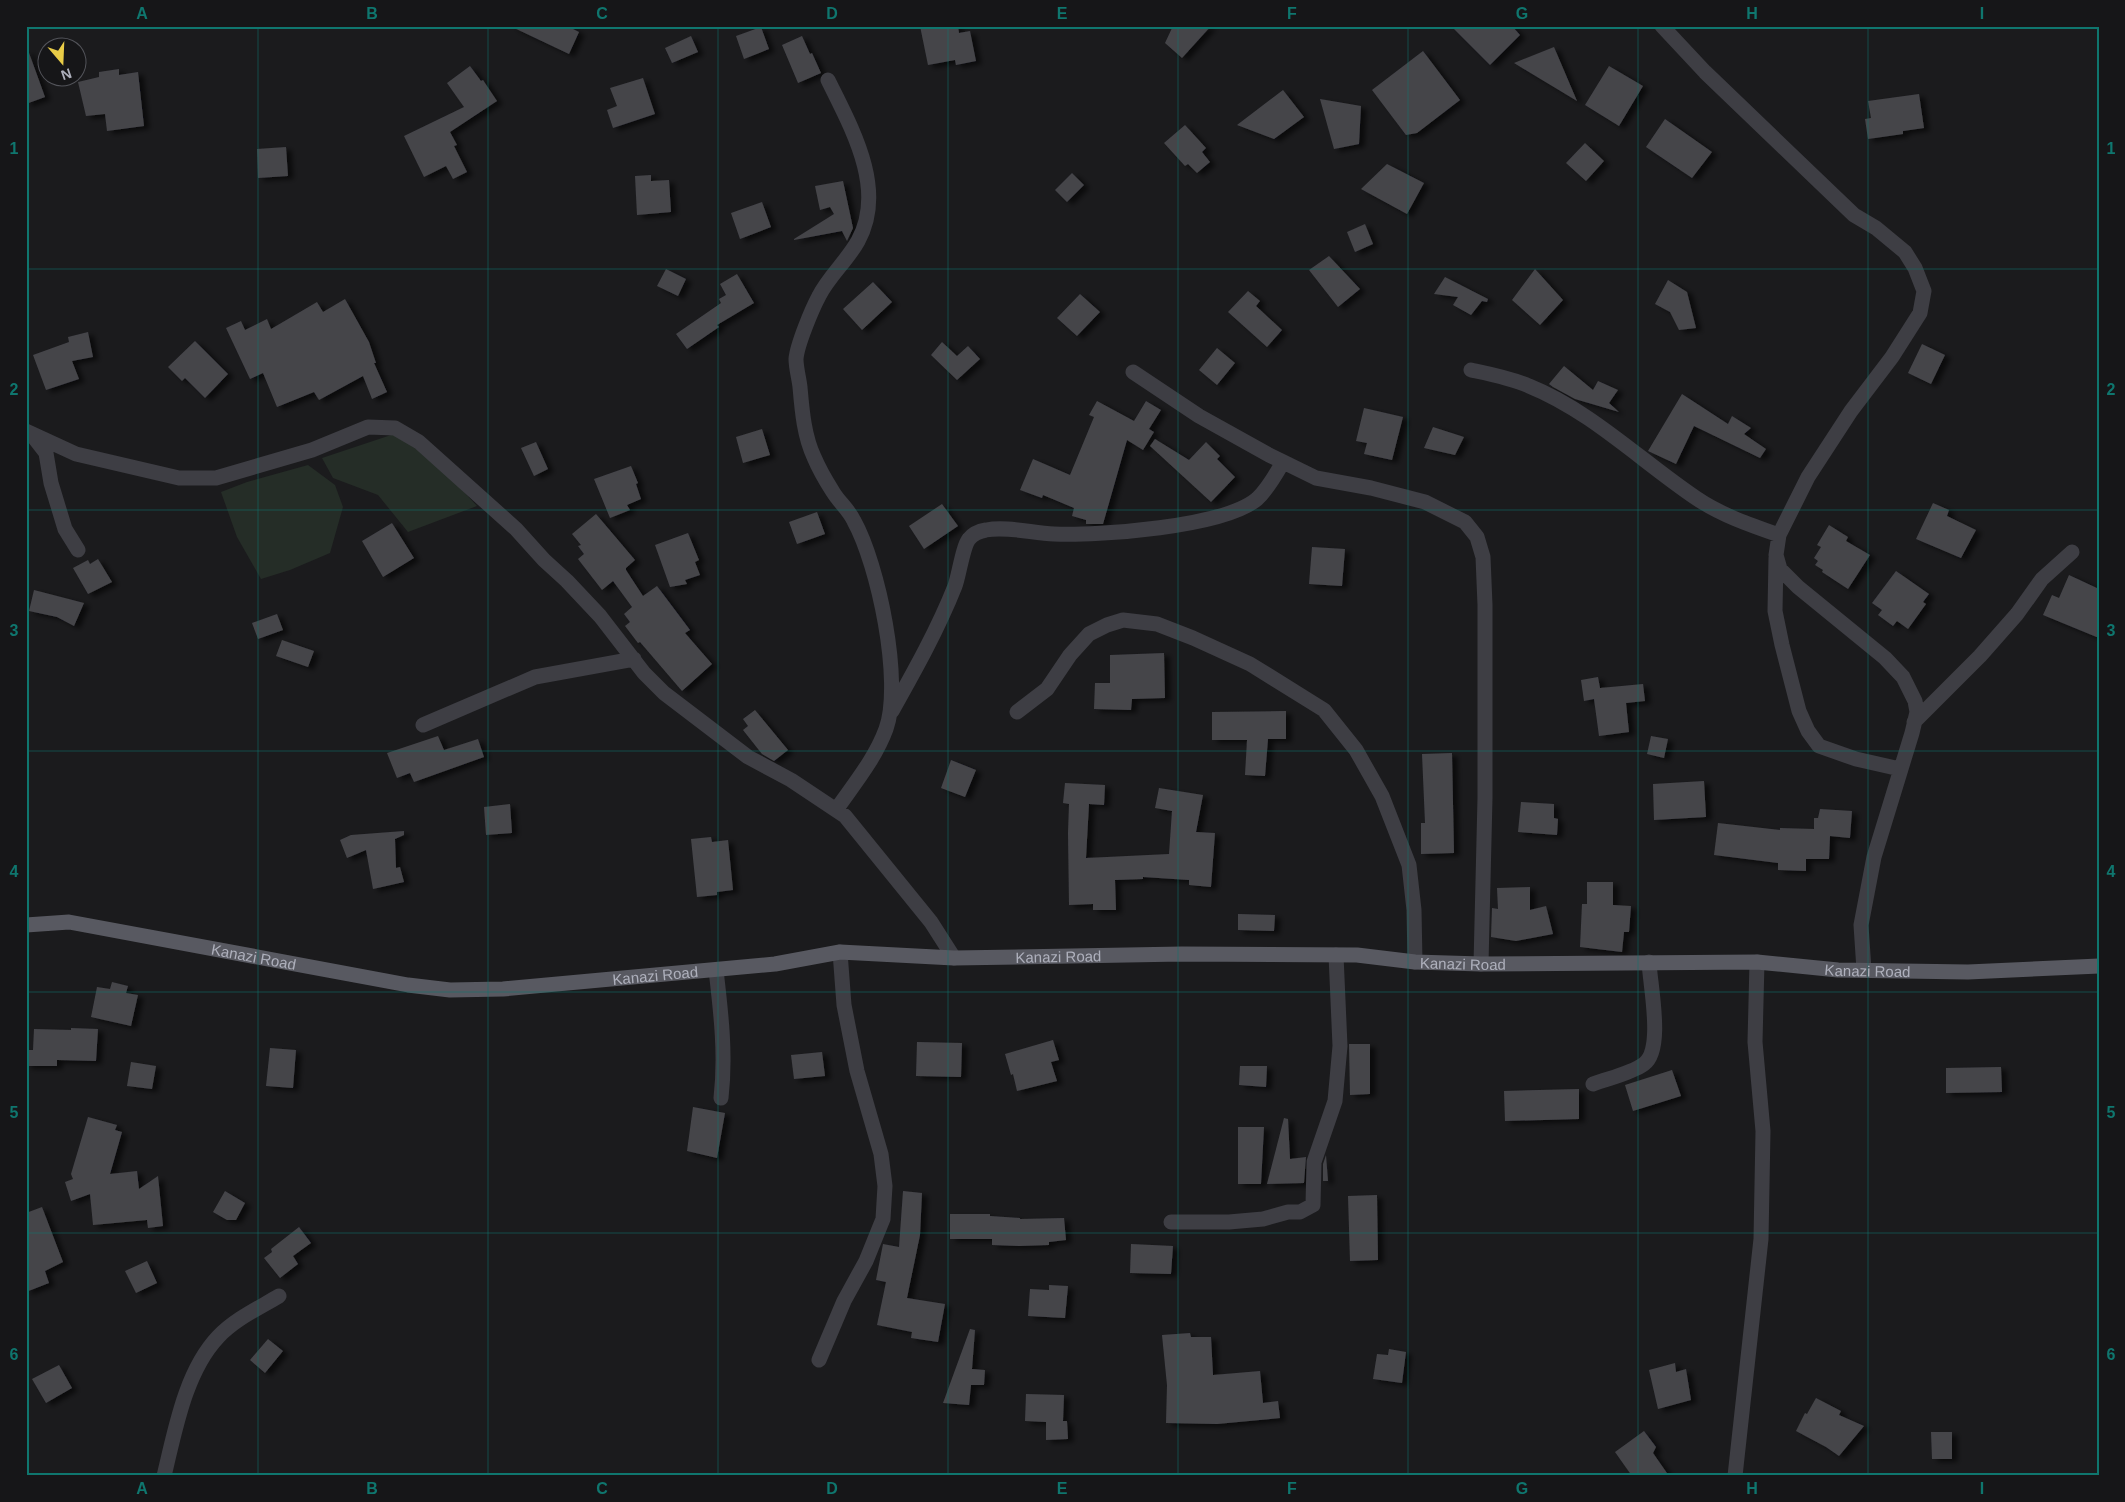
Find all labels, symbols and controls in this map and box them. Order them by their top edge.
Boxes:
text: A [136,5,148,22]
text: B [366,5,378,22]
text: C [596,5,608,22]
text: D [826,5,838,22]
text: E [1057,5,1068,22]
text: F [1287,5,1297,22]
text: G [1516,5,1528,22]
text: H [1746,5,1758,22]
text: I [1980,5,1984,22]
north arrow [38,38,88,88]
text: N [59,65,74,84]
text: 1 [10,140,19,157]
text: 1 [2107,140,2116,157]
text: 2 [10,381,19,398]
text: 2 [2107,381,2116,398]
text: 3 [10,622,19,639]
text: 3 [2107,622,2116,639]
text: 4 [10,863,19,880]
text: 4 [2107,863,2116,880]
street label: Kanazi Road [210,940,298,973]
street label: Kanazi Road [1015,947,1101,965]
street label: Kanazi Road [1420,954,1506,973]
street label: Kanazi Road [1824,960,1911,980]
street label: Kanazi Road [612,963,699,987]
text: 5 [10,1104,19,1121]
text: 5 [2107,1104,2116,1121]
text: 6 [10,1346,19,1363]
text: 6 [2107,1346,2116,1363]
text: A [136,1480,148,1497]
text: B [366,1480,378,1497]
text: C [596,1480,608,1497]
text: D [826,1480,838,1497]
text: E [1057,1480,1068,1497]
text: F [1287,1480,1297,1497]
text: G [1516,1480,1528,1497]
text: H [1746,1480,1758,1497]
text: I [1980,1480,1984,1497]

